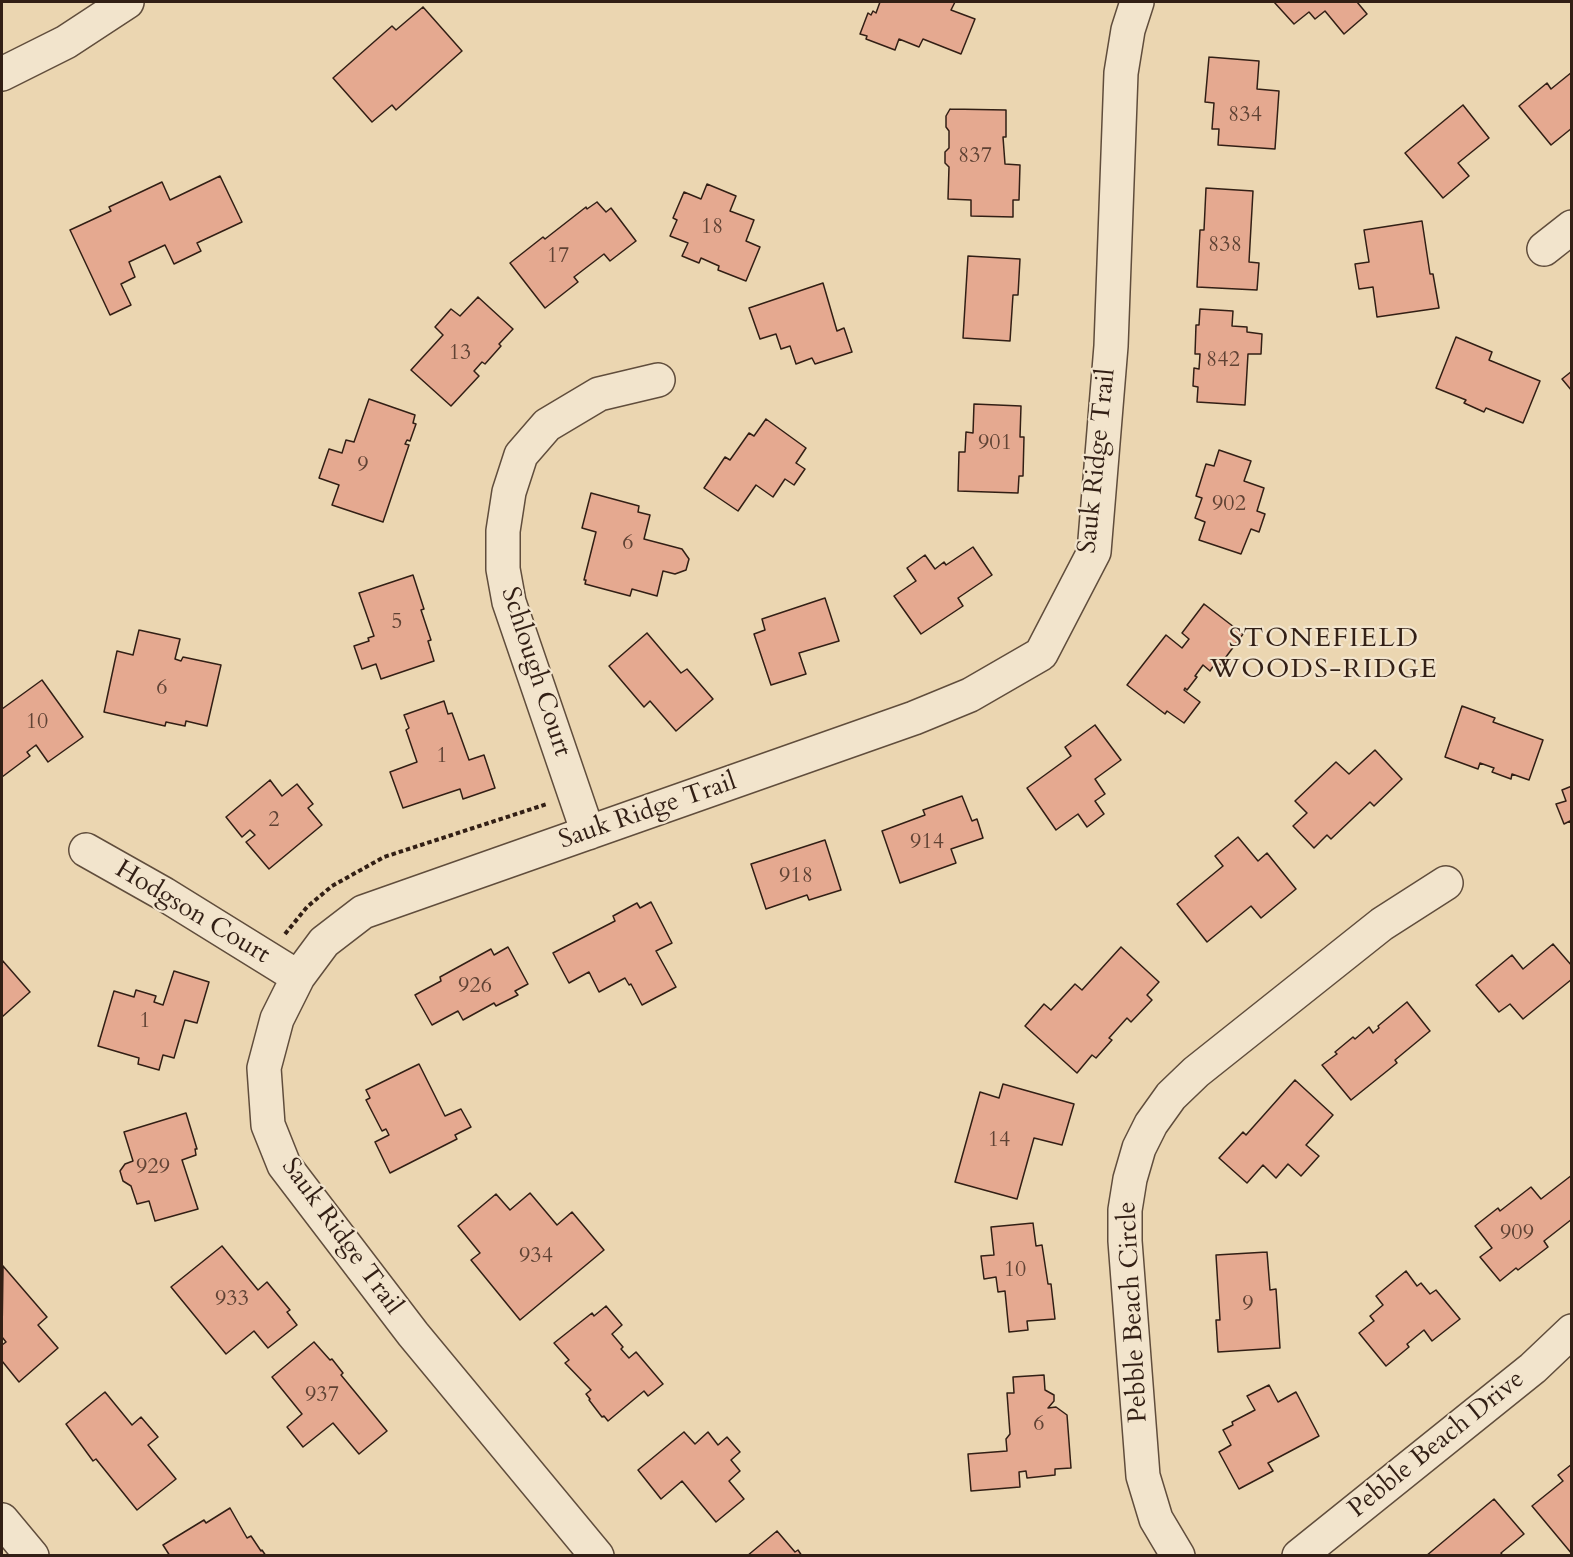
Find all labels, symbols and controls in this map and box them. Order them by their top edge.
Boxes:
house number: 834 [1228,103,1262,129]
house number: 837 [958,144,992,170]
house number: 18 [701,215,723,241]
house number: 838 [1208,233,1242,259]
house number: 17 [547,244,569,270]
house number: 13 [449,341,471,367]
house number: 842 [1206,348,1240,374]
street label: Sauk Ridge Trail [1073,367,1123,555]
house number: 901 [978,431,1012,457]
house number: 9 [357,453,369,479]
house number: 902 [1212,492,1246,518]
house number: 6 [622,531,634,557]
street label: Schlough Court [493,584,577,760]
house number: 5 [391,610,403,636]
district label: STONEFIELD WOODS-RIDGE [1210,624,1438,687]
house number: 6 [156,676,168,702]
house number: 10 [26,710,48,736]
house number: 1 [436,744,448,770]
street label: Sauk Ridge Trail [555,767,741,857]
house number: 2 [268,808,280,834]
house number: 914 [910,830,944,856]
street label: Hodgson Court [109,855,275,971]
house number: 918 [779,864,813,890]
house number: 926 [458,974,492,1000]
house number: 1 [139,1009,151,1035]
house number: 14 [988,1128,1010,1154]
street label: Sauk Ridge Trail [274,1153,408,1321]
house number: 929 [136,1155,170,1181]
street label: Pebble Beach Circle [1113,1201,1155,1423]
house number: 909 [1500,1221,1534,1247]
house number: 934 [519,1244,553,1270]
house number: 10 [1004,1258,1026,1284]
house number: 933 [215,1287,249,1313]
house number: 9 [1242,1292,1254,1318]
street label: Pebble Beach Drive [1343,1365,1531,1525]
house number: 937 [305,1383,339,1409]
house number: 6 [1033,1412,1045,1438]

